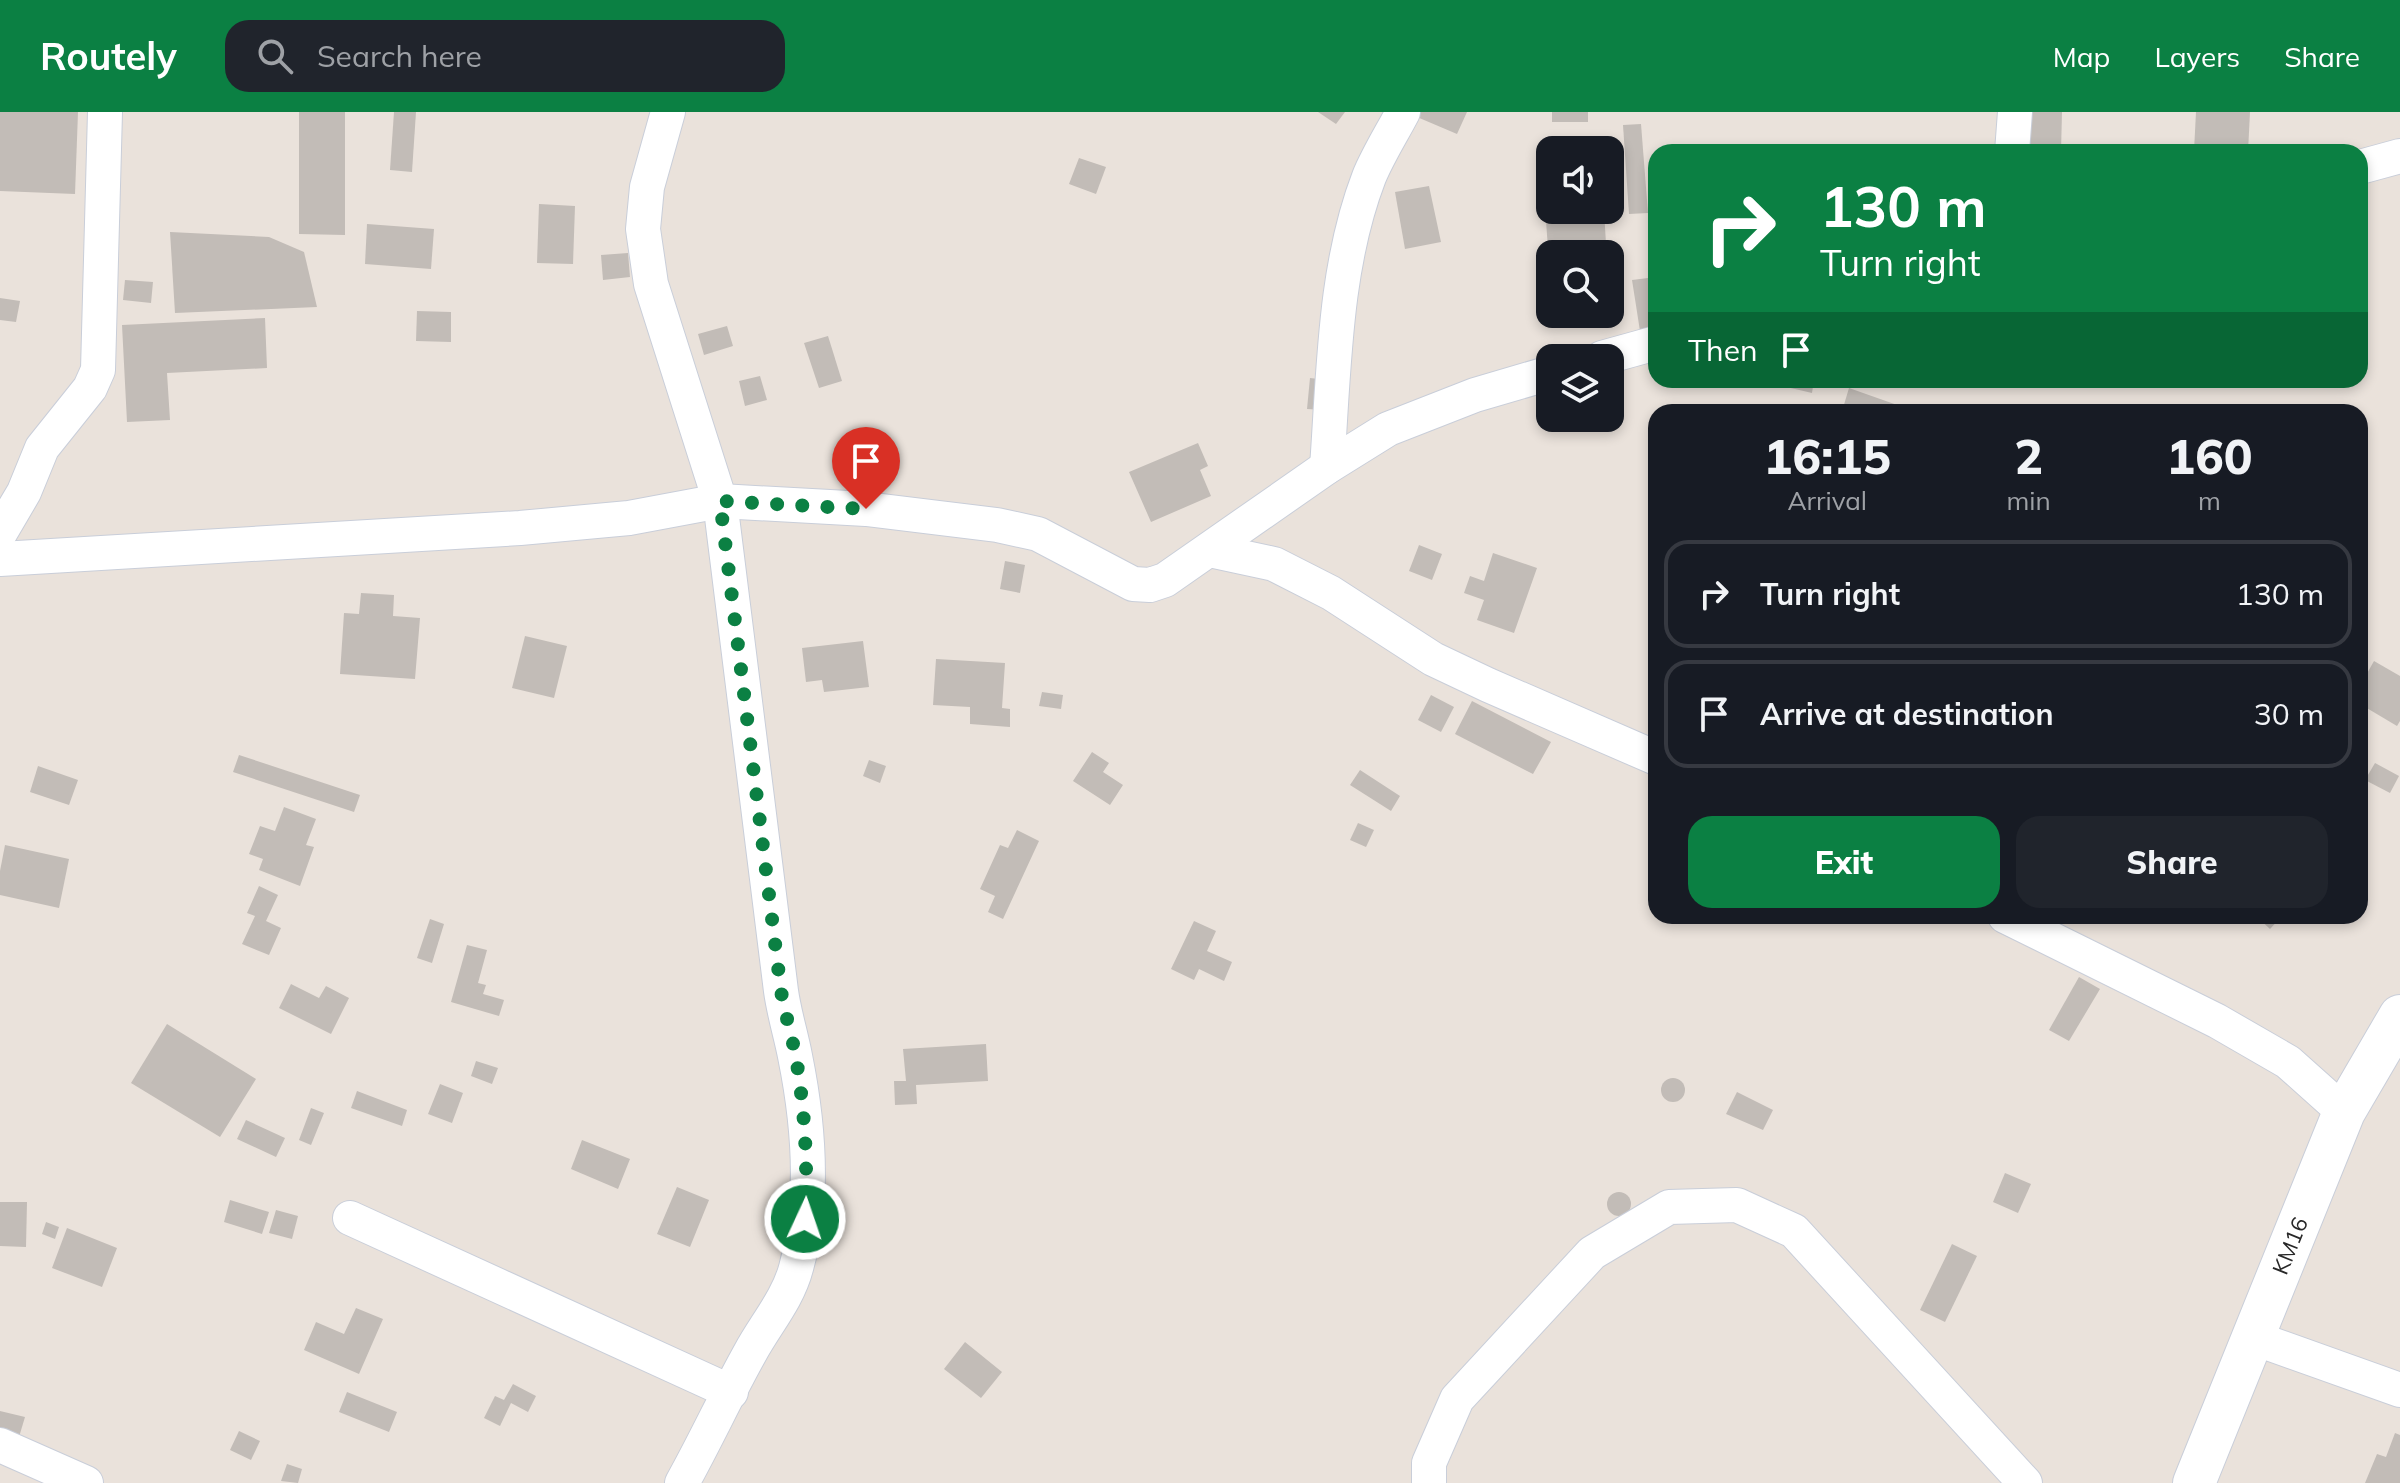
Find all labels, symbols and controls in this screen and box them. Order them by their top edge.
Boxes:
search box [225,20,785,92]
text: Routely [40,32,177,80]
icon: search [253,34,297,78]
text: Search here [317,37,482,75]
text: Map [2053,39,2110,74]
text: Layers [2154,39,2240,74]
text: Share [2284,39,2360,74]
map controls [1536,136,1624,432]
button: sound [1536,136,1624,224]
text: 130 m [1820,171,1987,241]
icon: right [1688,176,1792,280]
button: search [1536,240,1624,328]
text: Turn right [1820,240,1981,285]
icon: arrive [1774,328,1818,372]
text: Then [1688,331,1758,369]
button: layers [1536,344,1624,432]
text: 16:15 [1763,426,1891,486]
text: 2 [2014,426,2043,486]
text: 160 [2166,426,2253,486]
pin [832,427,900,509]
icon: arrive [844,439,888,483]
text: Arrival [1787,484,1867,517]
text: min [2007,484,2051,517]
text: m [2198,484,2221,517]
icon: right [1692,572,1736,616]
text: Turn right [1760,575,1900,613]
text: 130 m [2236,575,2324,613]
icon: arrive [1692,692,1736,736]
text: Arrive at destination [1760,695,2054,733]
text: 30 m [2254,695,2324,733]
button: Exit [1688,816,2000,908]
button: Share [2016,816,2328,908]
position arrow [763,1177,847,1261]
street label: KM16 [2266,1213,2314,1278]

